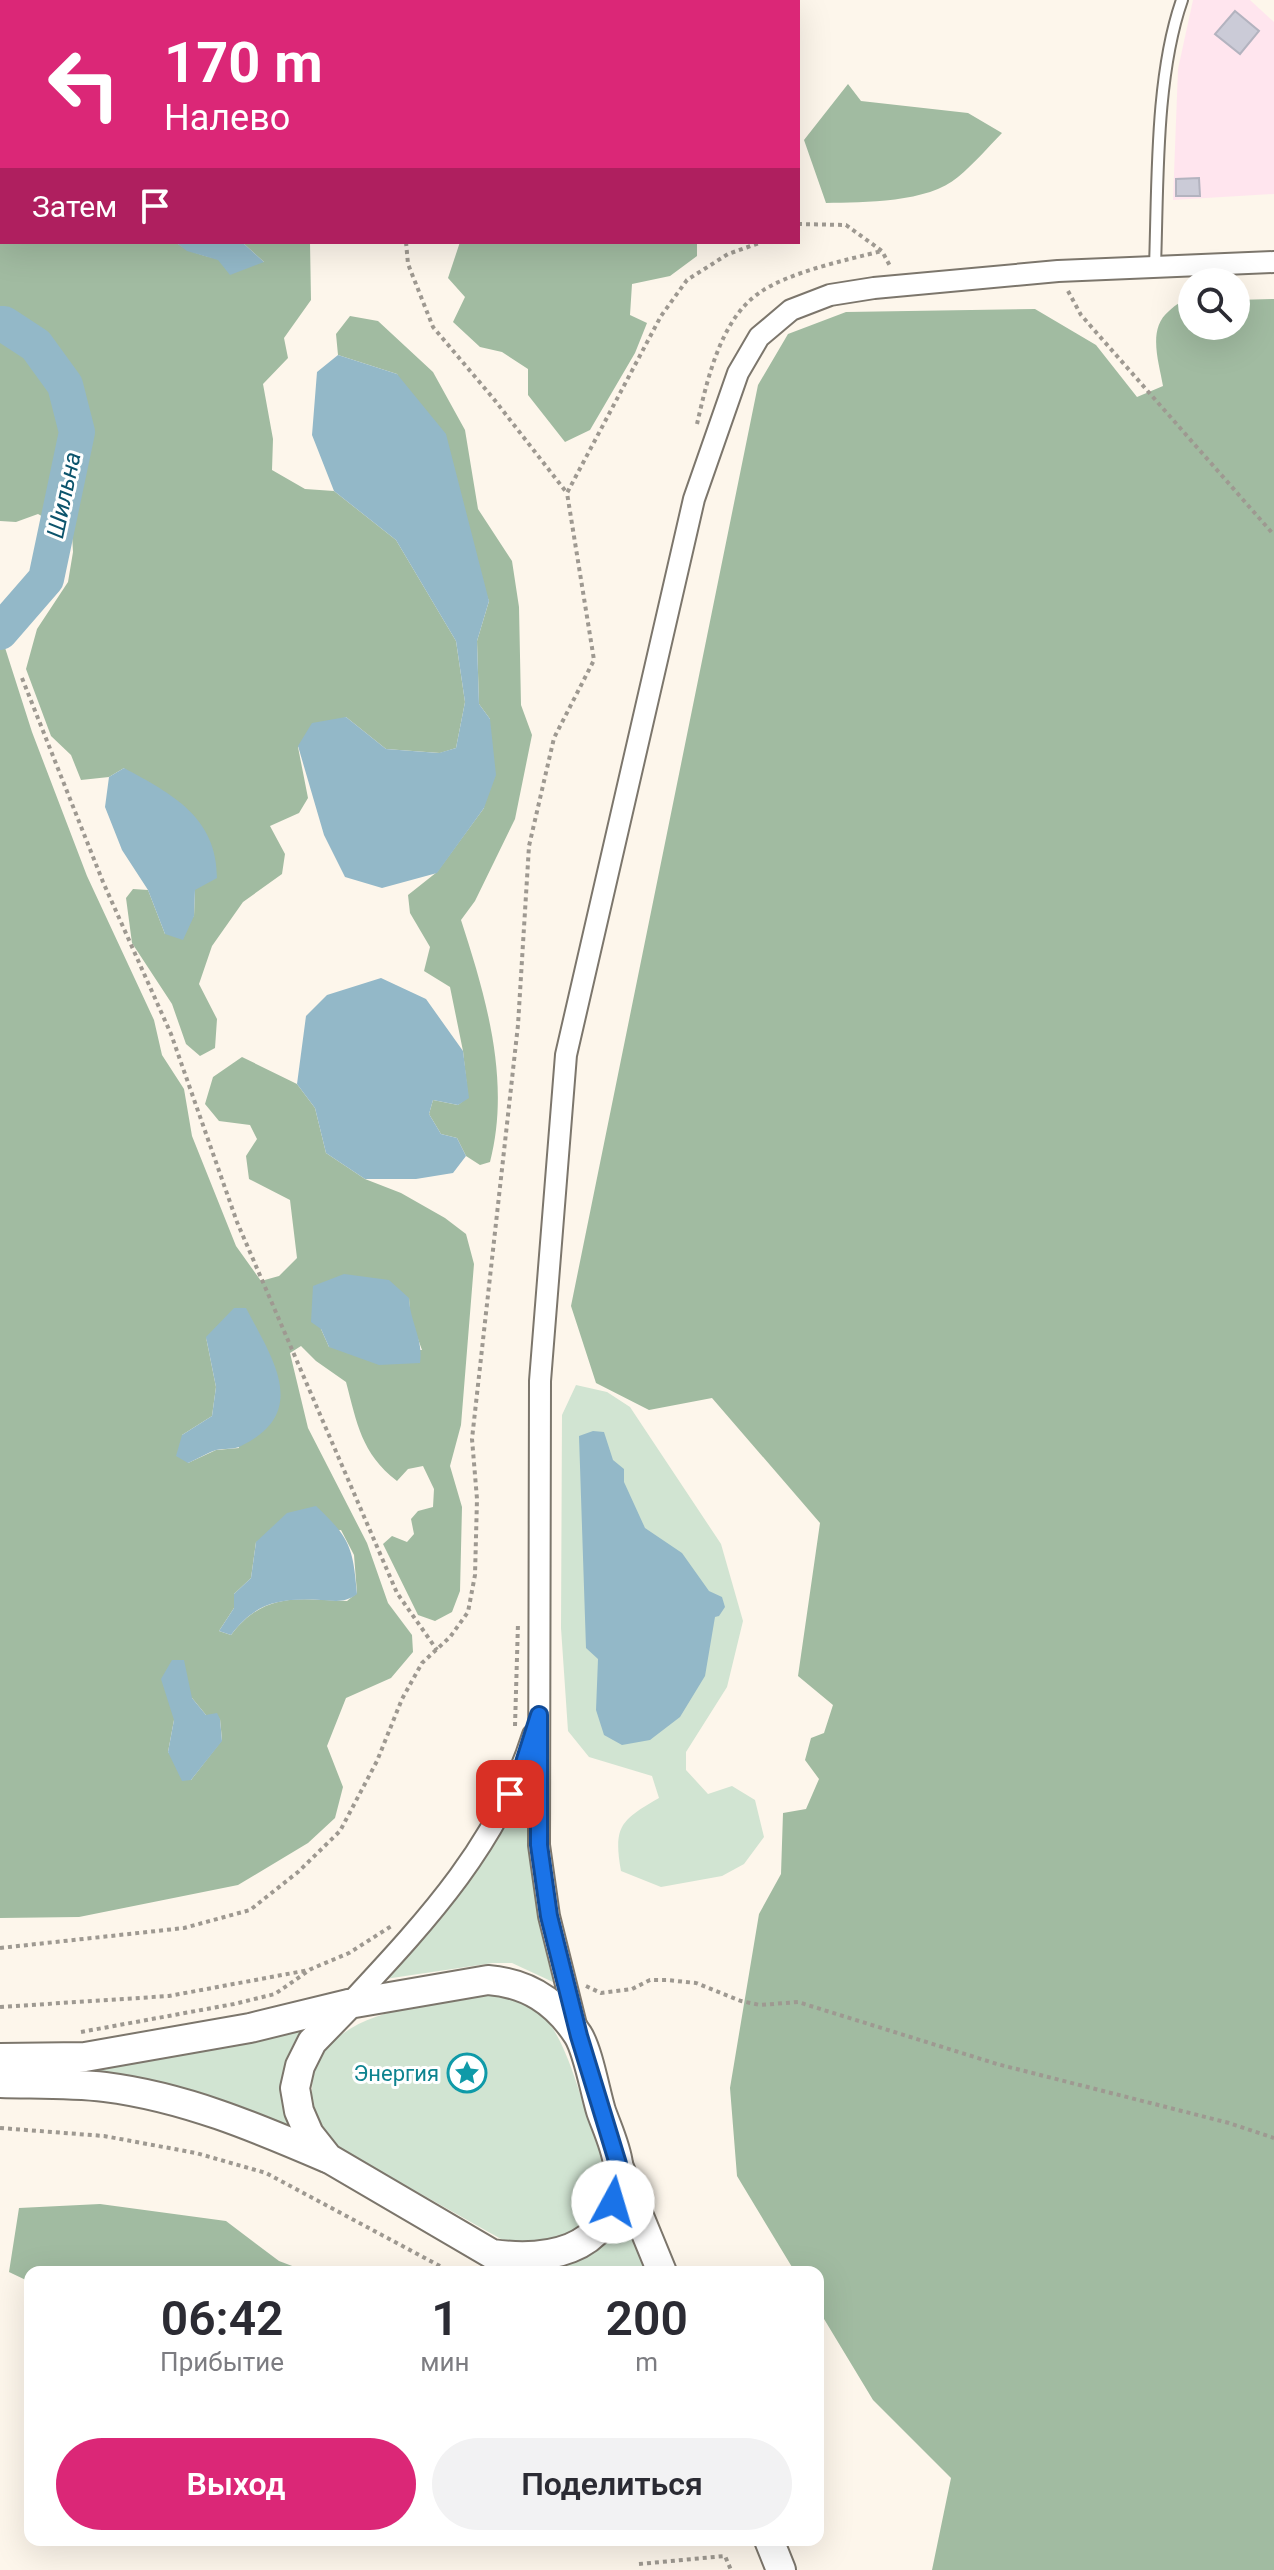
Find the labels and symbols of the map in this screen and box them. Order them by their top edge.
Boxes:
water label: Шильна [41,449,87,541]
pin [476,1760,544,1828]
place icon: Энергия [446,2052,488,2094]
place label: Энергия [353,2061,439,2086]
position arrow [571,2160,655,2244]

